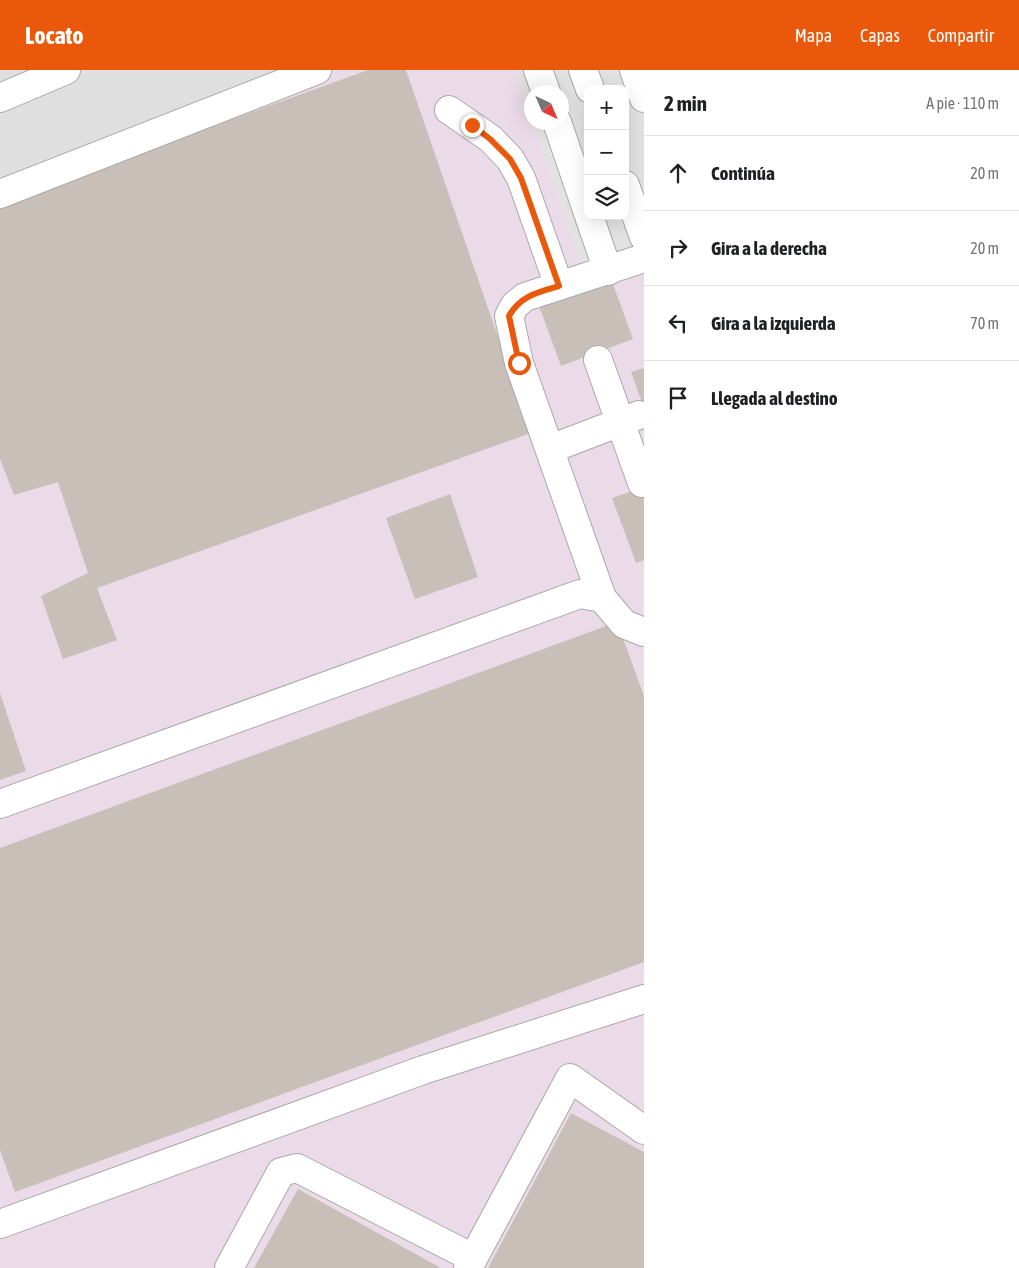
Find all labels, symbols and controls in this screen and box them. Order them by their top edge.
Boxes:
text: Locato [25,22,84,49]
text: Mapa [795,25,832,46]
text: Capas [860,25,900,46]
text: Compartir [928,25,994,46]
north arrow [524,85,569,130]
map controls [584,85,629,220]
button: + [584,85,629,130]
text: 2 min [664,91,707,115]
text: A pie · 110 m [926,94,999,112]
route end [461,114,484,137]
button: − [584,130,629,175]
icon: ahead [664,159,692,187]
text: Continúa [711,162,775,184]
text: 20 m [970,164,999,182]
button: layers [584,175,629,220]
icon: right [664,234,692,262]
text: Gira a la derecha [711,237,827,259]
text: 20 m [970,239,999,257]
icon: left [664,309,692,337]
text: Gira a la izquierda [711,312,836,334]
text: 70 m [970,314,999,332]
route start [508,352,531,375]
icon: arrive [664,384,692,412]
text: Llegada al destino [711,387,838,409]

